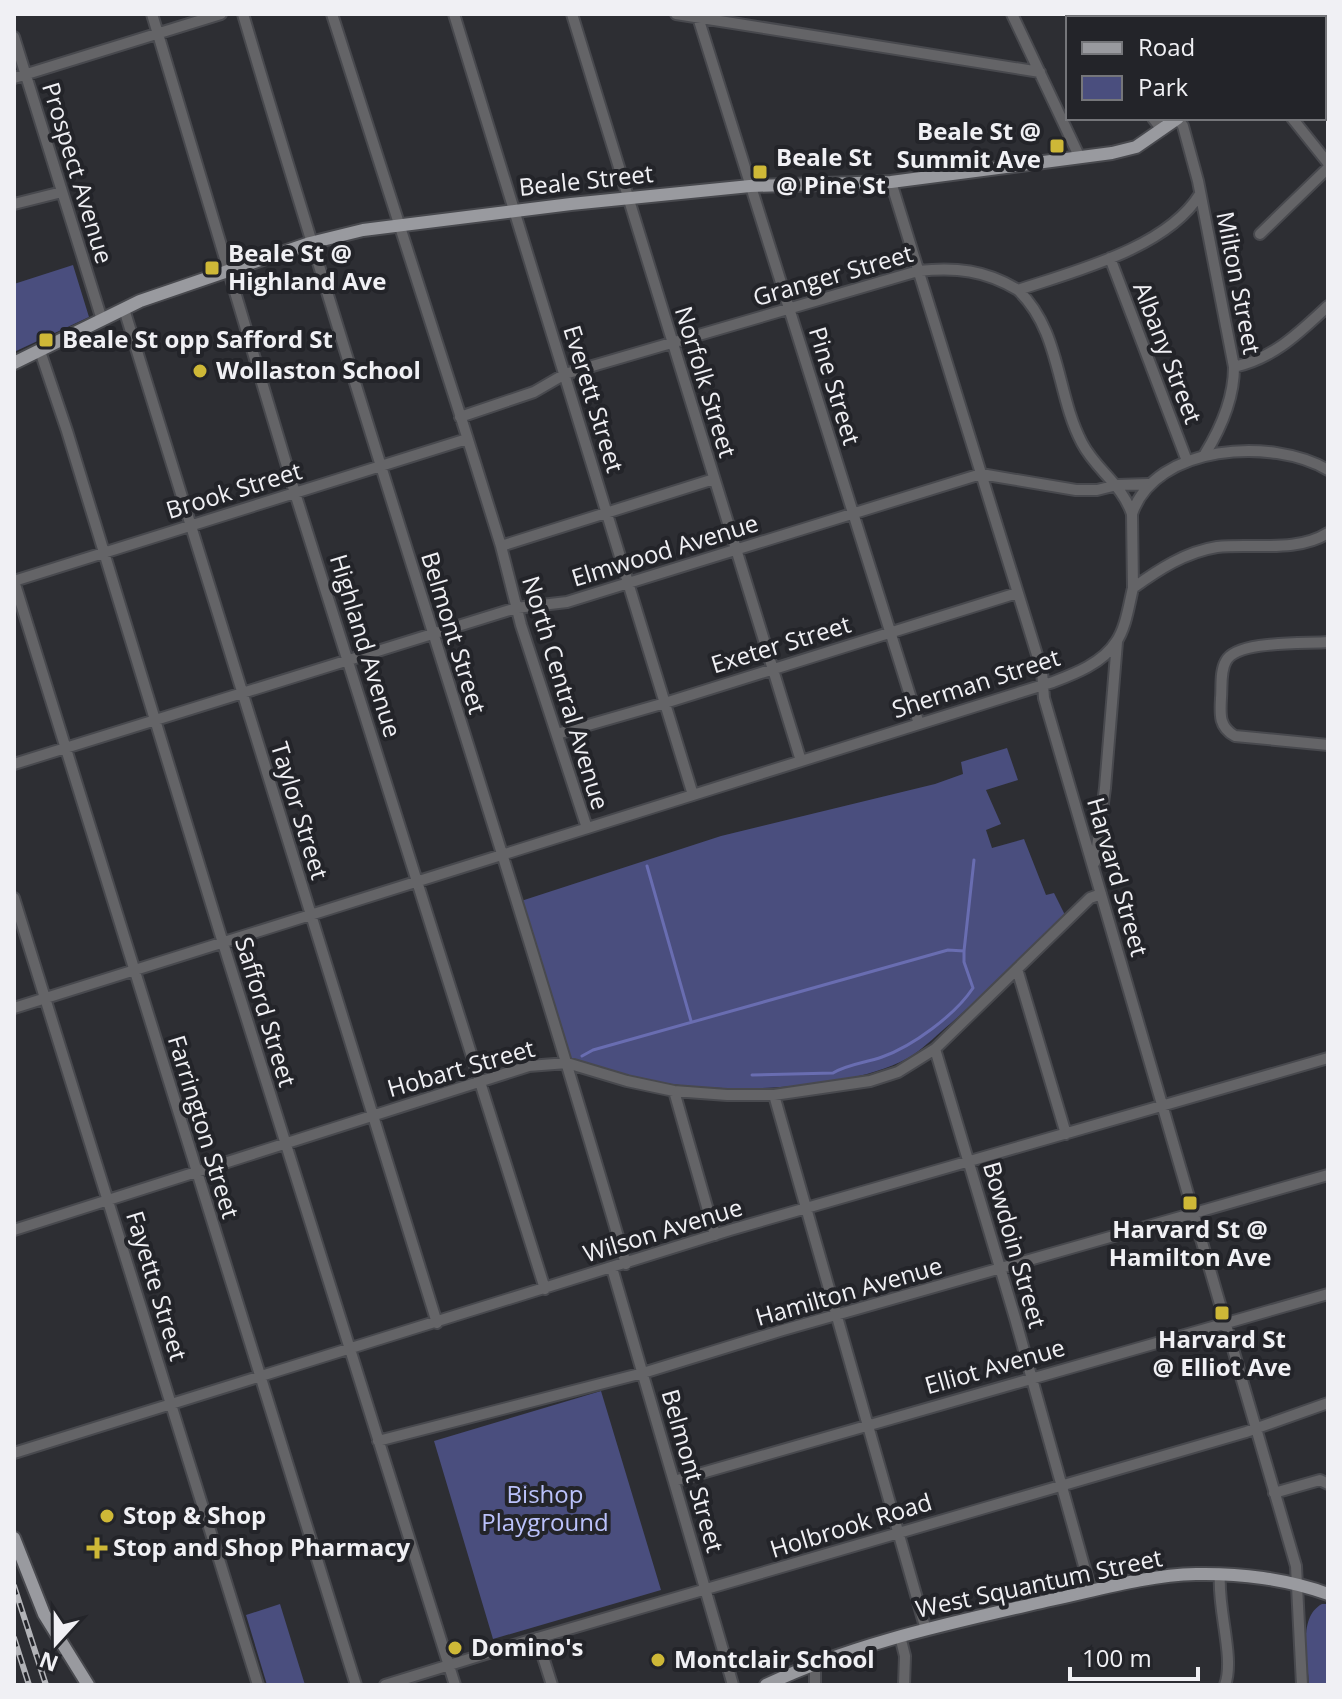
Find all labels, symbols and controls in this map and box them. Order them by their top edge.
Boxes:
legend [1066,16,1326,120]
text: Road [1138,30,1195,63]
text: Park [1138,70,1189,103]
street label: Prospect Avenue [35,78,122,267]
place label: Beale St @ Summit Ave [897,114,1041,175]
marker: Beale St @ Summit Ave [1048,137,1066,155]
place label: Beale St @ Pine St [776,140,886,201]
street label: Beale Street [517,156,655,203]
marker: Beale St @ Pine St [751,163,769,181]
street label: Milton Street [1209,209,1269,357]
place label: Beale St @ Highland Ave [228,236,386,297]
street label: Granger Street [749,236,916,313]
marker: Beale St @ Highland Ave [203,259,221,277]
street label: Albany Street [1126,277,1211,428]
street label: Norfolk Street [668,302,745,461]
street label: Everett Street [556,321,633,476]
place label: Beale St opp Safford St [62,322,333,355]
street label: Pine Street [802,322,869,449]
marker: Beale St opp Safford St [37,331,55,349]
place label: Wollaston School [216,353,421,386]
marker: Wollaston School [191,362,209,380]
street label: Brook Street [162,453,305,526]
street label: Elmwood Avenue [567,505,762,594]
street label: Belmont Street [414,547,495,718]
street label: Highland Avenue [323,550,410,741]
street label: North Central Avenue [515,572,618,813]
street label: Exeter Street [707,607,854,680]
street label: Sherman Street [887,640,1064,725]
street label: Taylor Street [264,738,337,883]
street label: Harvard Street [1080,793,1157,960]
street label: Safford Street [228,933,305,1090]
street label: Farrington Street [161,1031,248,1222]
street label: Hobart Street [383,1031,538,1104]
street label: Bowdoin Street [976,1158,1055,1332]
street label: Wilson Avenue [579,1190,746,1269]
marker: Harvard St @ Hamilton Ave [1181,1194,1199,1212]
street label: Fayette Street [119,1207,196,1365]
place label: Harvard St @ Hamilton Ave [1109,1212,1271,1273]
street label: Hamilton Avenue [751,1248,946,1333]
marker: Harvard St @ Elliot Ave [1213,1304,1231,1322]
place label: Harvard St @ Elliot Ave [1152,1322,1292,1383]
street label: Elliot Avenue [921,1330,1068,1401]
street label: Belmont Street [654,1385,732,1556]
park label: Bishop Playground [481,1477,609,1538]
street label: Holbrook Road [766,1484,936,1565]
place label: Stop & Shop [123,1498,266,1531]
marker: Stop & Shop [98,1507,116,1525]
place label: Stop and Shop Pharmacy [113,1530,411,1563]
marker: Stop and Shop Pharmacy [88,1539,106,1557]
street label: West Squantum Street [912,1540,1165,1625]
north arrow [16,1603,96,1683]
place label: Domino's [471,1630,584,1663]
scale bar [1070,1631,1198,1681]
marker: Domino's [446,1639,464,1657]
text: 100 m [1082,1641,1152,1674]
place label: Montclair School [674,1642,875,1675]
text: N [35,1645,62,1680]
marker: Montclair School [649,1651,667,1669]

